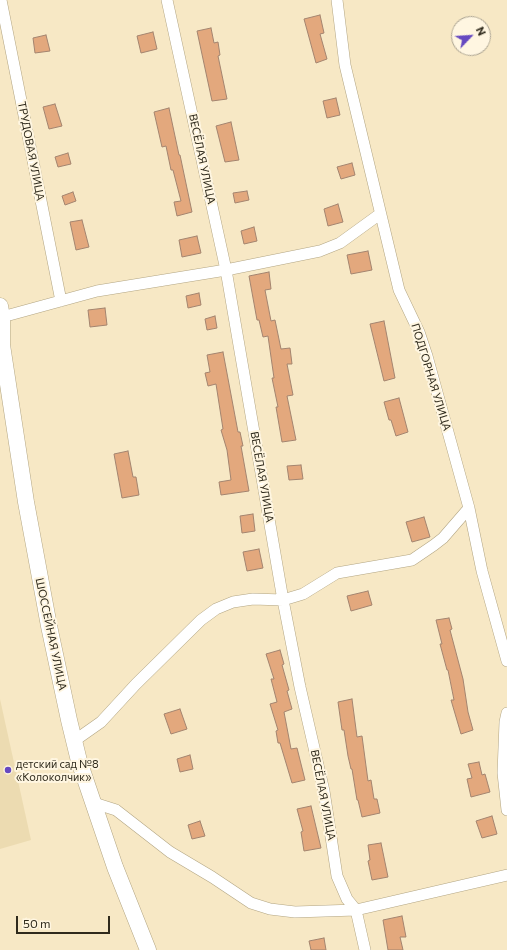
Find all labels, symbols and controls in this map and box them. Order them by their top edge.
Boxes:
north arrow [451,16,491,56]
text: N [474,25,489,38]
street label: ТРУДОВАЯ УЛИЦА [15,100,47,202]
street label: ВЕСЁЛАЯ УЛИЦА [186,113,218,205]
street label: ПОДГОРНАЯ УЛИЦА [408,322,454,432]
street label: ВЕСЁЛАЯ УЛИЦА [248,431,276,523]
street label: ШОССЕЙНАЯ УЛИЦА [33,577,69,691]
street label: ВЕСЁЛАЯ УЛИЦА [308,749,338,841]
place label: детский сад №8 «Колоколчик» [16,757,99,783]
marker: детский сад №8 «Колоколчик» [3,765,13,775]
scale bar [18,908,112,934]
text: 50 m [23,916,51,930]

